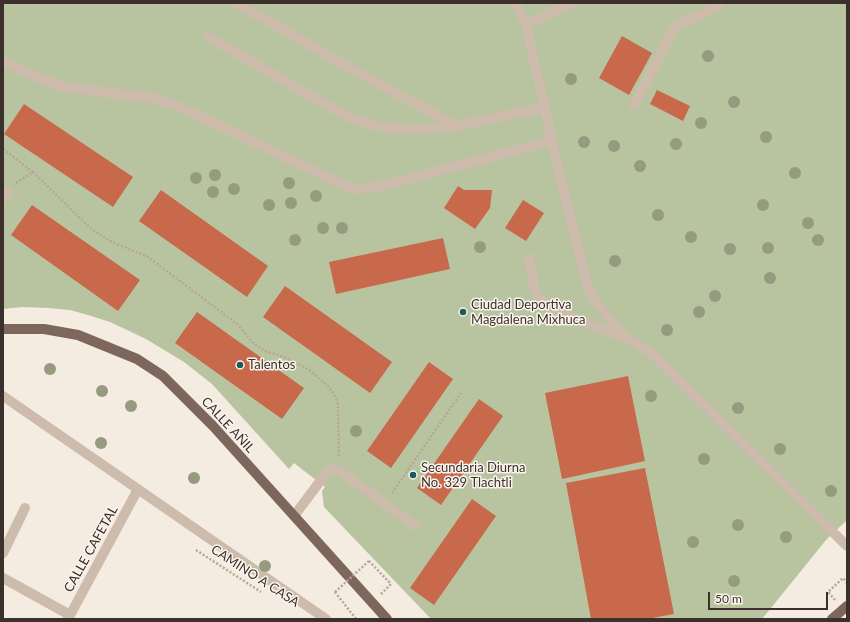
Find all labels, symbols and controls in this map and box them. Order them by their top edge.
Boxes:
place label: Ciudad Deportiva Magdalena Mixhuca [471,297,585,328]
marker: Ciudad Deportiva Magdalena Mixhuca [458,307,468,317]
place label: Talentos [248,357,295,373]
marker: Talentos [235,360,245,370]
street label: CALLE AÑIL [198,394,258,456]
place label: Secundaria Diurna No. 329 Tlachtli [421,460,526,491]
marker: Secundaria Diurna No. 329 Tlachtli [408,470,418,480]
street label: CALLE CAFETAL [61,503,121,595]
street label: CAMINO A CASA [208,542,302,610]
scale bar [710,584,830,610]
text: 50 m [715,591,742,606]

